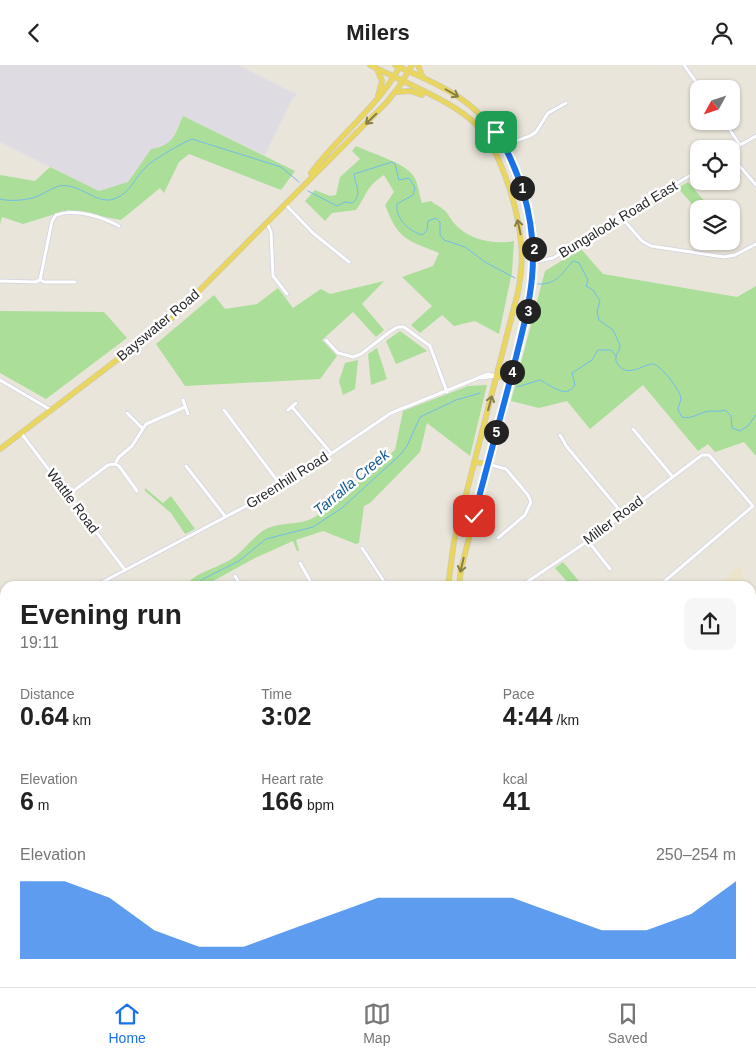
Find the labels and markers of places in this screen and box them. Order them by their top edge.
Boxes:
pin [475,111,517,153]
pin: 1 [510,175,534,201]
pin: 2 [522,237,546,261]
pin: 3 [516,299,540,323]
pin: 4 [500,359,524,385]
pin: 5 [484,419,508,445]
pin [453,495,495,537]

